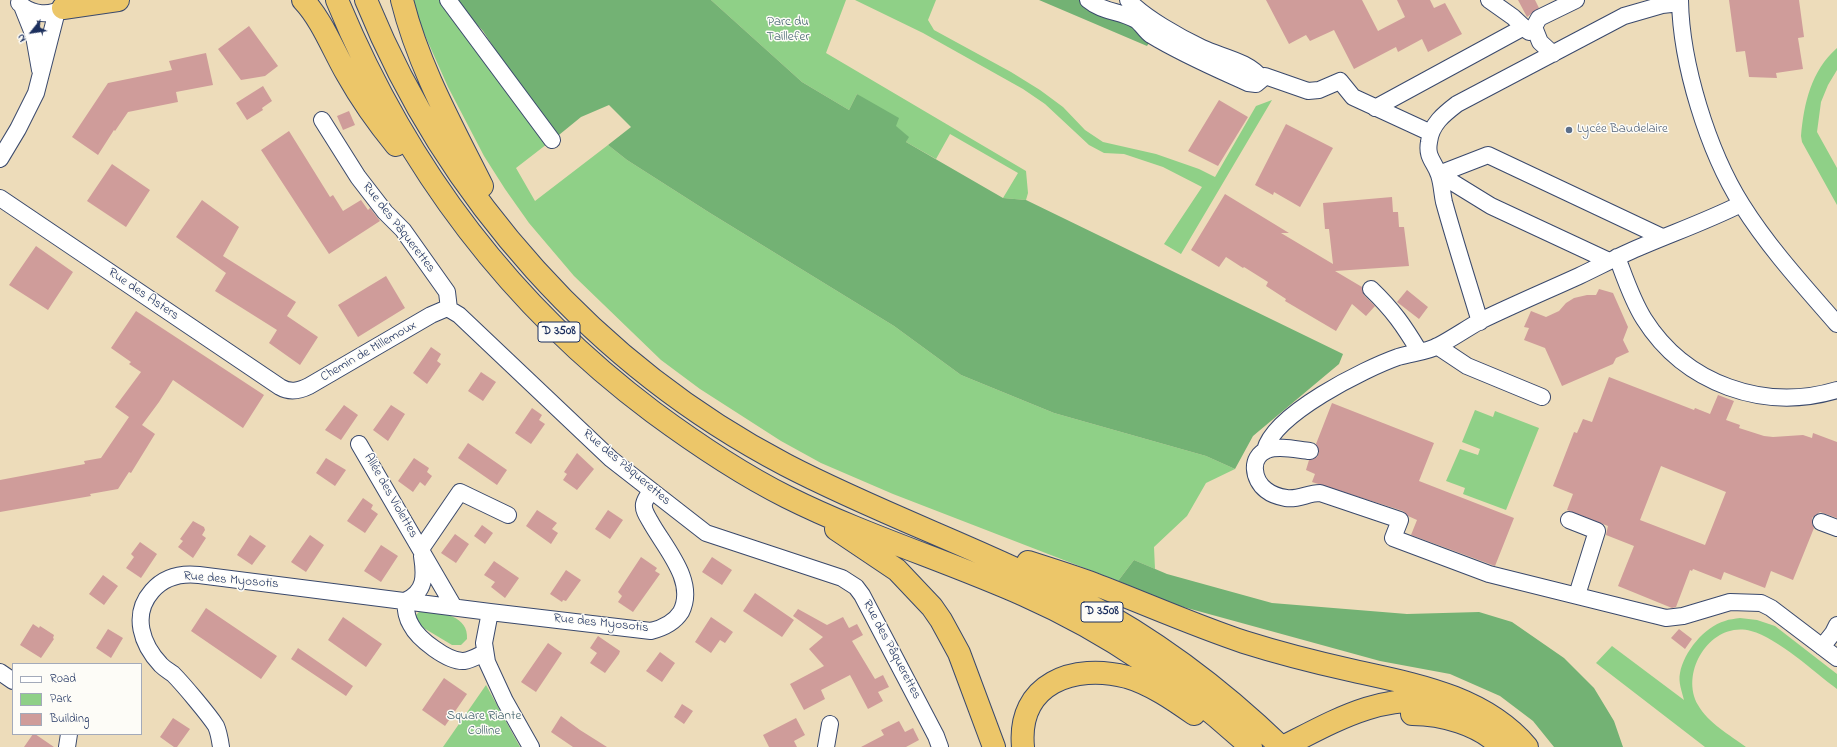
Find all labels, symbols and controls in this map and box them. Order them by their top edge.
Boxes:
north arrow [12,12,52,52]
park label: Parc du Taillefer [767,15,809,46]
text: N [13,31,30,45]
place label: Lycée Baudelaire [1577,122,1668,138]
marker: Lycée Baudelaire [1564,125,1574,135]
street label: Rue des Pâquerettes [358,180,438,276]
street label: Rue des Asters [105,266,181,324]
street label: Chemin de Millemoux [318,318,420,386]
road number: D 3508 [538,322,580,342]
street label: Rue des Pâquerettes [579,427,673,509]
street label: Allée des Violettes [360,451,420,541]
street label: Rue des Myosotis [183,569,279,593]
street label: Rue des Pâquerettes [858,598,924,702]
road number: D 3508 [1081,602,1123,622]
street label: Rue des Myosotis [553,611,649,637]
legend [12,663,142,735]
text: Road [50,670,76,688]
text: Park [50,690,72,708]
park label: Square Riante Colline [447,709,521,740]
text: Building [50,710,89,728]

